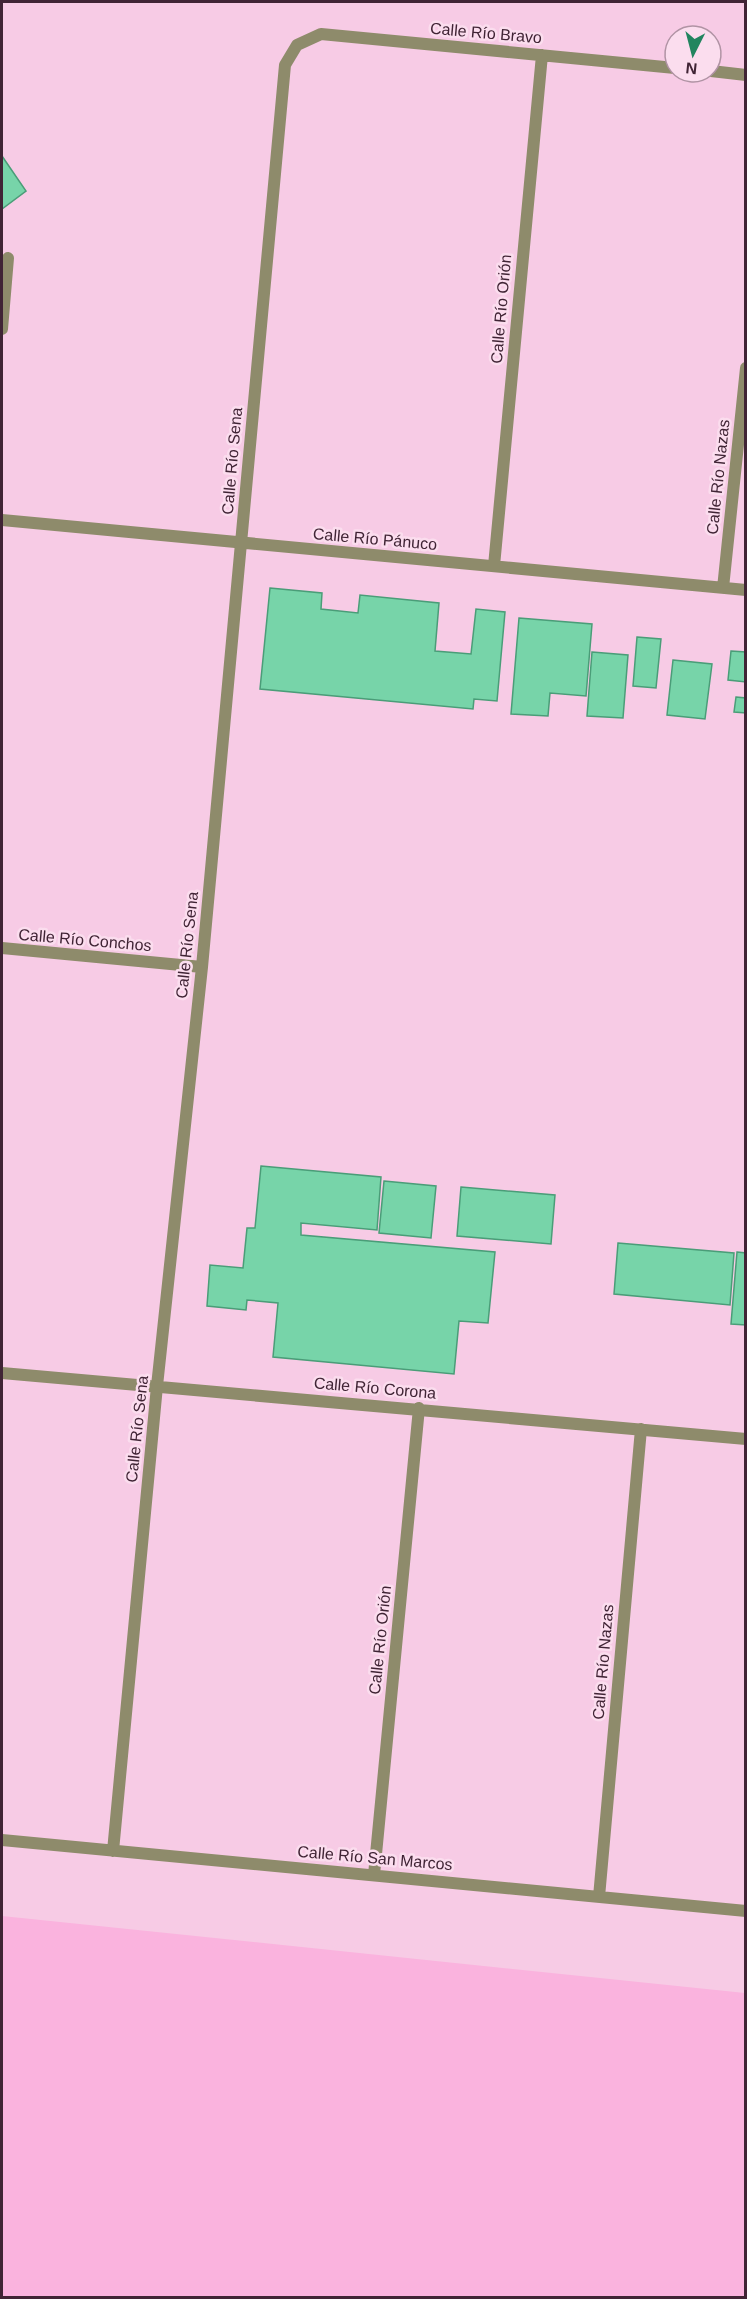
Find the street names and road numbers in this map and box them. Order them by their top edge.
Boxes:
street label: Calle Río Bravo [429,20,543,46]
street label: Calle Río Orión [488,254,514,364]
street label: Calle Río Sena [219,407,245,515]
street label: Calle Río Nazas [704,419,732,535]
street label: Calle Río Pánuco [312,525,438,553]
street label: Calle Río Sena [173,891,201,999]
street label: Calle Río Conchos [18,926,152,954]
street label: Calle Río Corona [313,1374,437,1402]
street label: Calle Río Sena [123,1375,151,1483]
street label: Calle Río Orión [366,1585,394,1695]
street label: Calle Río Nazas [589,1604,617,1720]
street label: Calle Río San Marcos [297,1843,453,1873]

